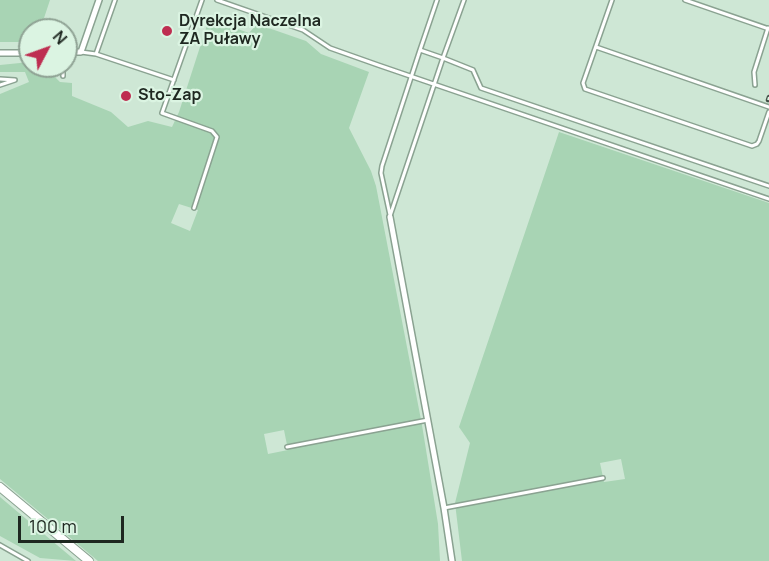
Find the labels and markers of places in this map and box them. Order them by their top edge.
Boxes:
place label: Dyrekcja Naczelna ZA Puławy [179,12,321,50]
marker: Dyrekcja Naczelna ZA Puławy [160,24,174,38]
place label: Sto-Zap [138,86,201,106]
marker: Sto-Zap [119,89,133,103]

